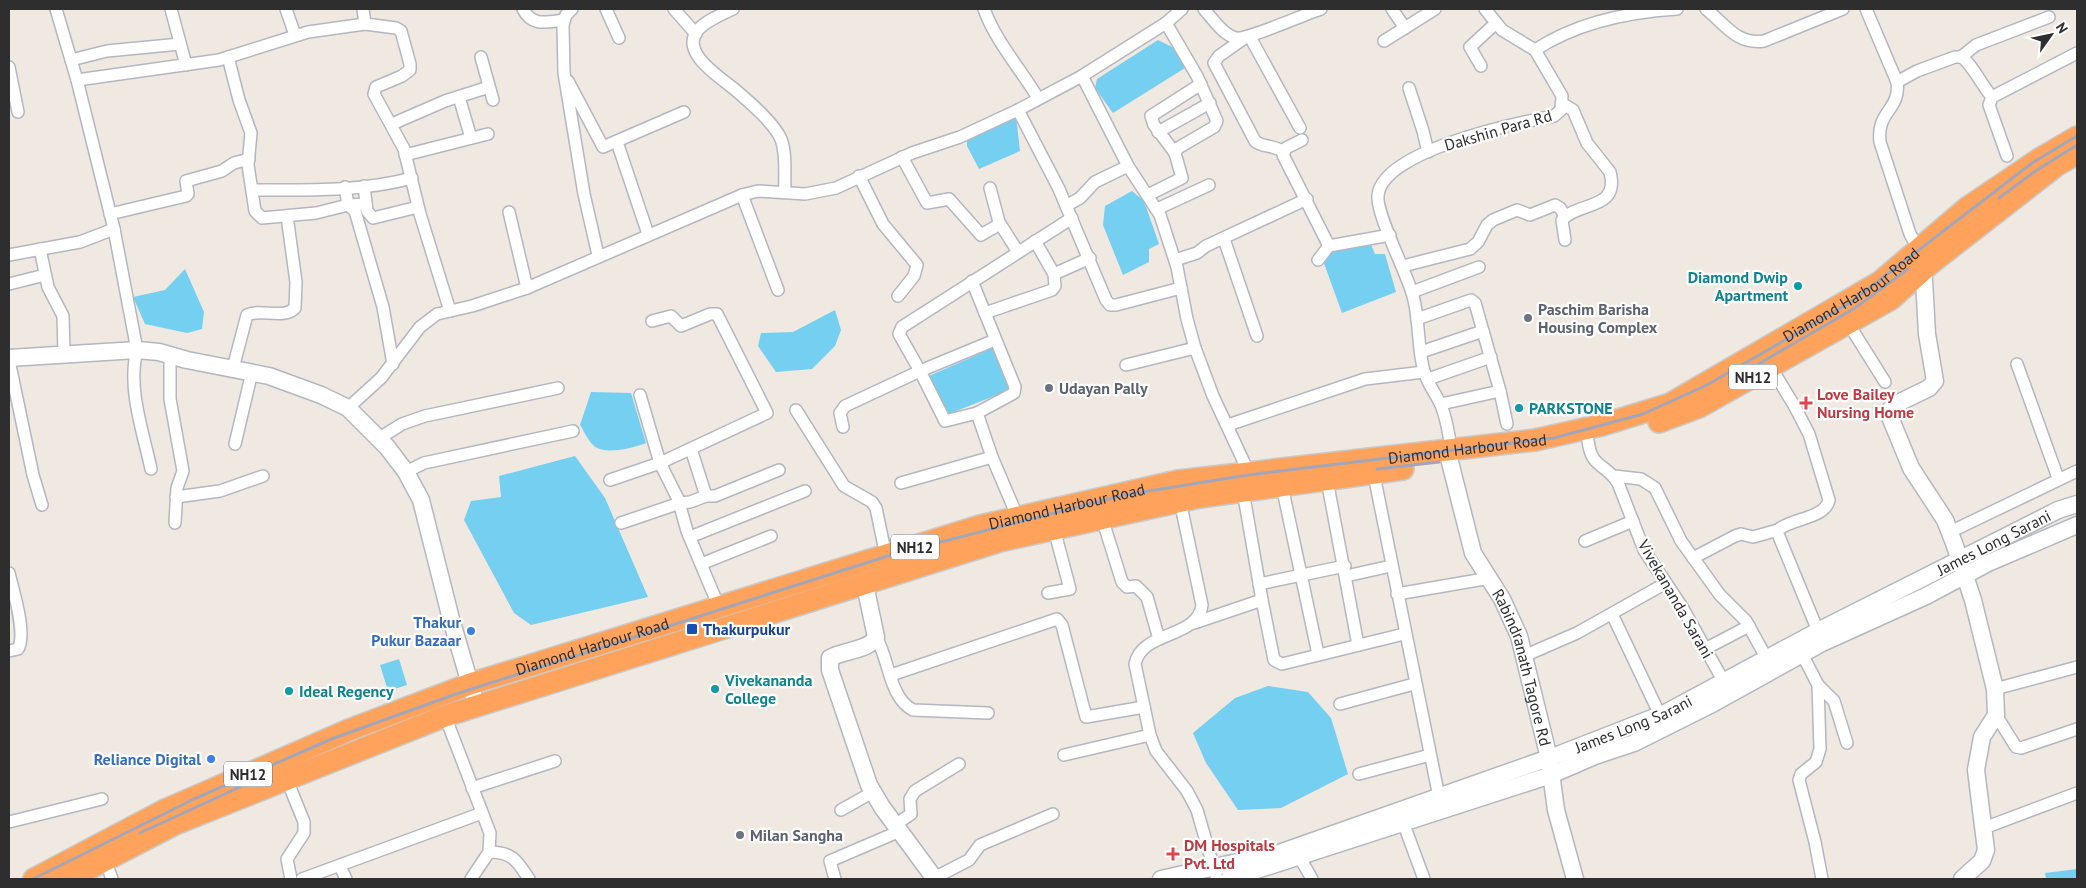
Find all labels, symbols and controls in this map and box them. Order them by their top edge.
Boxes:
north arrow [2026,10,2076,60]
text: N [2052,19,2072,37]
street label: Dakshin Para Rd [1442,105,1554,155]
street label: Diamond Harbour Road [1779,243,1924,346]
place label: Diamond Dwip Apartment [1688,267,1788,305]
marker: Diamond Dwip Apartment [1792,280,1804,292]
place label: Paschim Barisha Housing Complex [1538,299,1658,337]
marker: Paschim Barisha Housing Complex [1522,312,1534,324]
road number: NH12 [1729,364,1777,390]
place label: Udayan Pally [1059,378,1148,398]
marker: Udayan Pally [1043,382,1055,394]
place label: Love Bailey Nursing Home [1817,384,1914,422]
marker: Love Bailey Nursing Home [1799,396,1813,410]
place label: PARKSTONE [1529,398,1613,418]
marker: PARKSTONE [1513,402,1525,414]
street label: Diamond Harbour Road [1387,429,1548,468]
street label: Diamond Harbour Road [987,479,1147,534]
street label: James Long Sarani [1933,505,2054,580]
road number: NH12 [891,534,939,560]
street label: Vivekananda Sarani [1633,535,1718,662]
street label: Rabindranath Tagore Rd [1488,585,1556,748]
place label: Thakur Pukur Bazaar [371,612,461,650]
street label: Diamond Harbour Road [513,613,671,679]
place label: Thakurpukur [703,619,791,639]
marker: Thakurpukur [685,622,699,636]
marker: Thakur Pukur Bazaar [465,625,477,637]
place label: Vivekananda College [724,670,812,708]
place label: Ideal Regency [299,681,394,701]
marker: Vivekananda College [709,683,721,695]
marker: Ideal Regency [283,685,295,697]
street label: James Long Sarani [1571,690,1695,758]
place label: Reliance Digital [94,749,201,769]
marker: Reliance Digital [205,753,217,765]
road number: NH12 [224,762,272,786]
place label: Milan Sangha [750,825,843,845]
marker: Milan Sangha [734,829,746,841]
place label: DM Hospitals Pvt. Ltd [1184,835,1275,873]
marker: DM Hospitals Pvt. Ltd [1166,847,1180,861]

